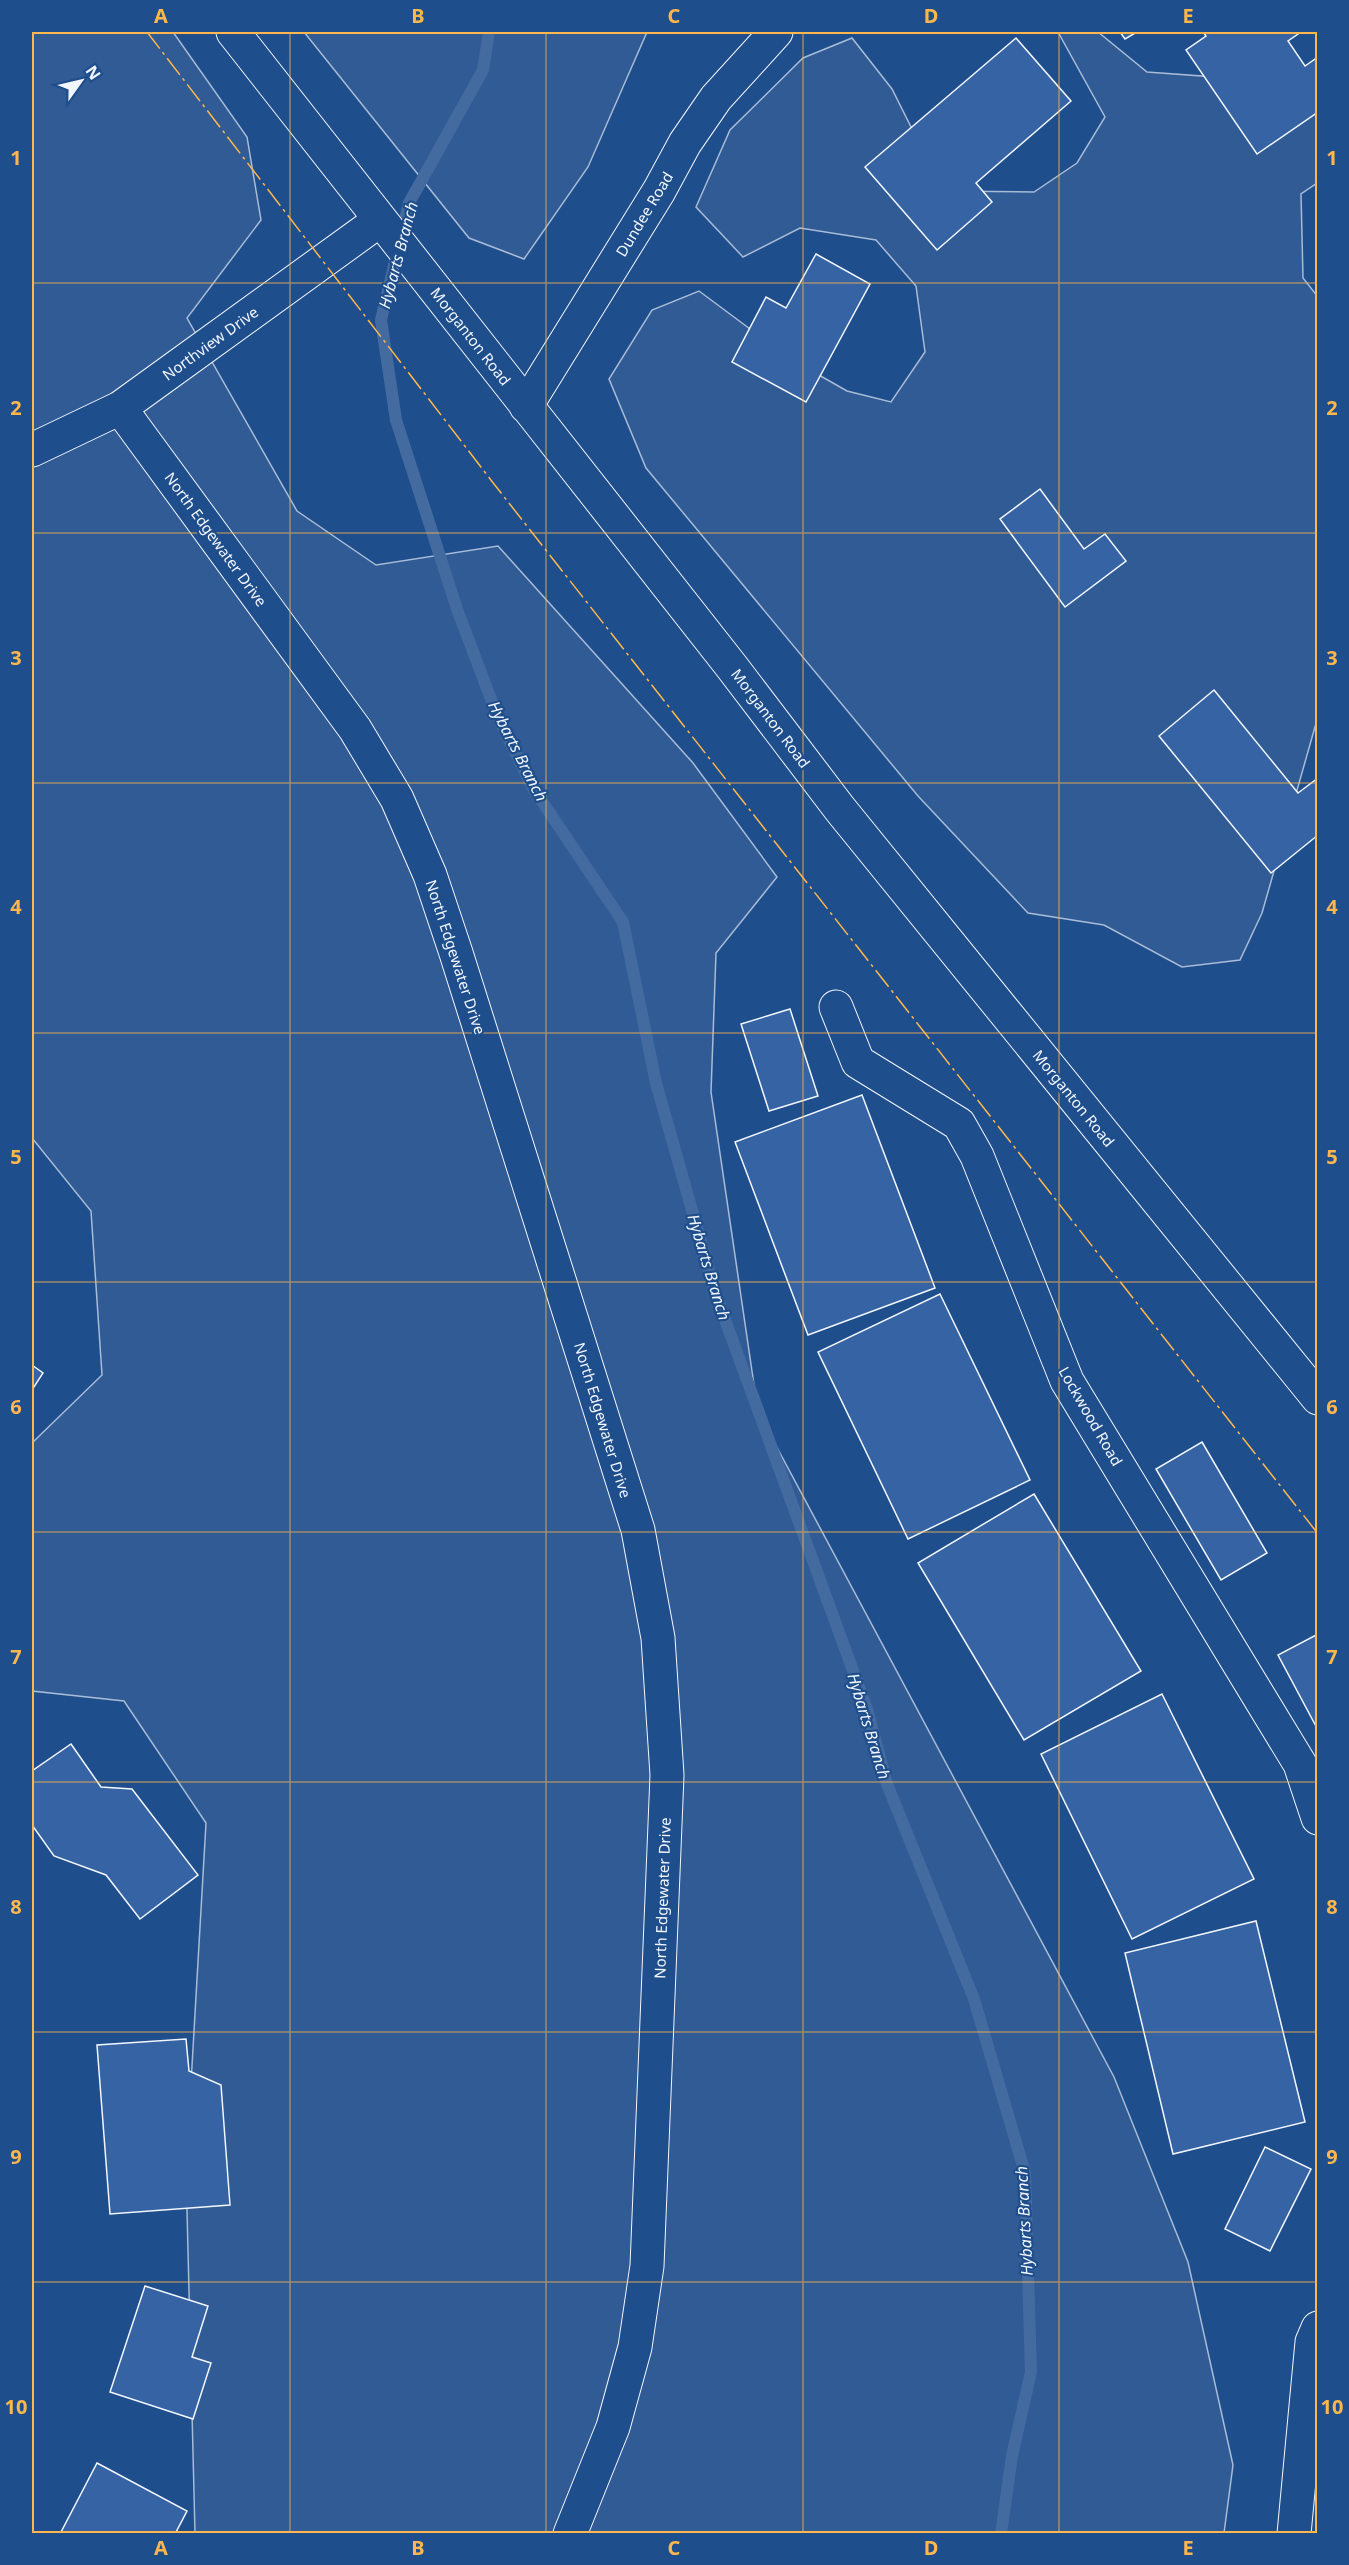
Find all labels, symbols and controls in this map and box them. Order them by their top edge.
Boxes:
text: A [154,2,168,29]
text: B [411,2,425,29]
text: C [668,2,681,29]
text: D [924,2,938,29]
text: E [1182,2,1194,29]
north arrow [51,51,111,111]
text: N [81,61,106,84]
text: 1 [10,144,22,171]
text: 1 [1326,144,1338,171]
street label: Dundee Road [611,168,677,260]
water label: Hybarts Branch [373,199,423,311]
street label: Morganton Road [426,283,516,389]
street label: Northview Drive [158,301,262,385]
text: 2 [10,394,22,421]
text: 2 [1326,394,1338,421]
street label: North Edgewater Drive [160,468,272,610]
text: 3 [10,644,22,671]
text: 3 [1326,644,1338,671]
street label: Morganton Road [727,664,815,772]
water label: Hybarts Branch [483,697,553,805]
street label: North Edgewater Drive [422,877,490,1037]
text: 4 [10,893,22,920]
text: 4 [1326,893,1338,920]
street label: Morganton Road [1029,1045,1119,1151]
text: 5 [10,1143,22,1170]
text: 5 [1326,1143,1338,1170]
water label: Hybarts Branch [682,1211,736,1323]
street label: North Edgewater Drive [570,1340,636,1500]
street label: Lockwood Road [1055,1363,1127,1469]
text: 6 [10,1393,22,1420]
text: 6 [1326,1393,1338,1420]
text: 7 [10,1643,22,1670]
text: 7 [1326,1643,1338,1670]
water label: Hybarts Branch [842,1670,896,1782]
street label: North Edgewater Drive [649,1817,675,1979]
text: 8 [10,1893,22,1920]
text: 8 [1326,1893,1338,1920]
text: 9 [10,2143,22,2170]
text: 9 [1326,2143,1338,2170]
water label: Hybarts Branch [1010,2166,1038,2276]
text: 10 [5,2393,27,2420]
text: 10 [1321,2393,1343,2420]
text: A [154,2534,168,2561]
text: B [411,2534,425,2561]
text: C [668,2534,681,2561]
text: D [924,2534,938,2561]
text: E [1182,2534,1194,2561]

